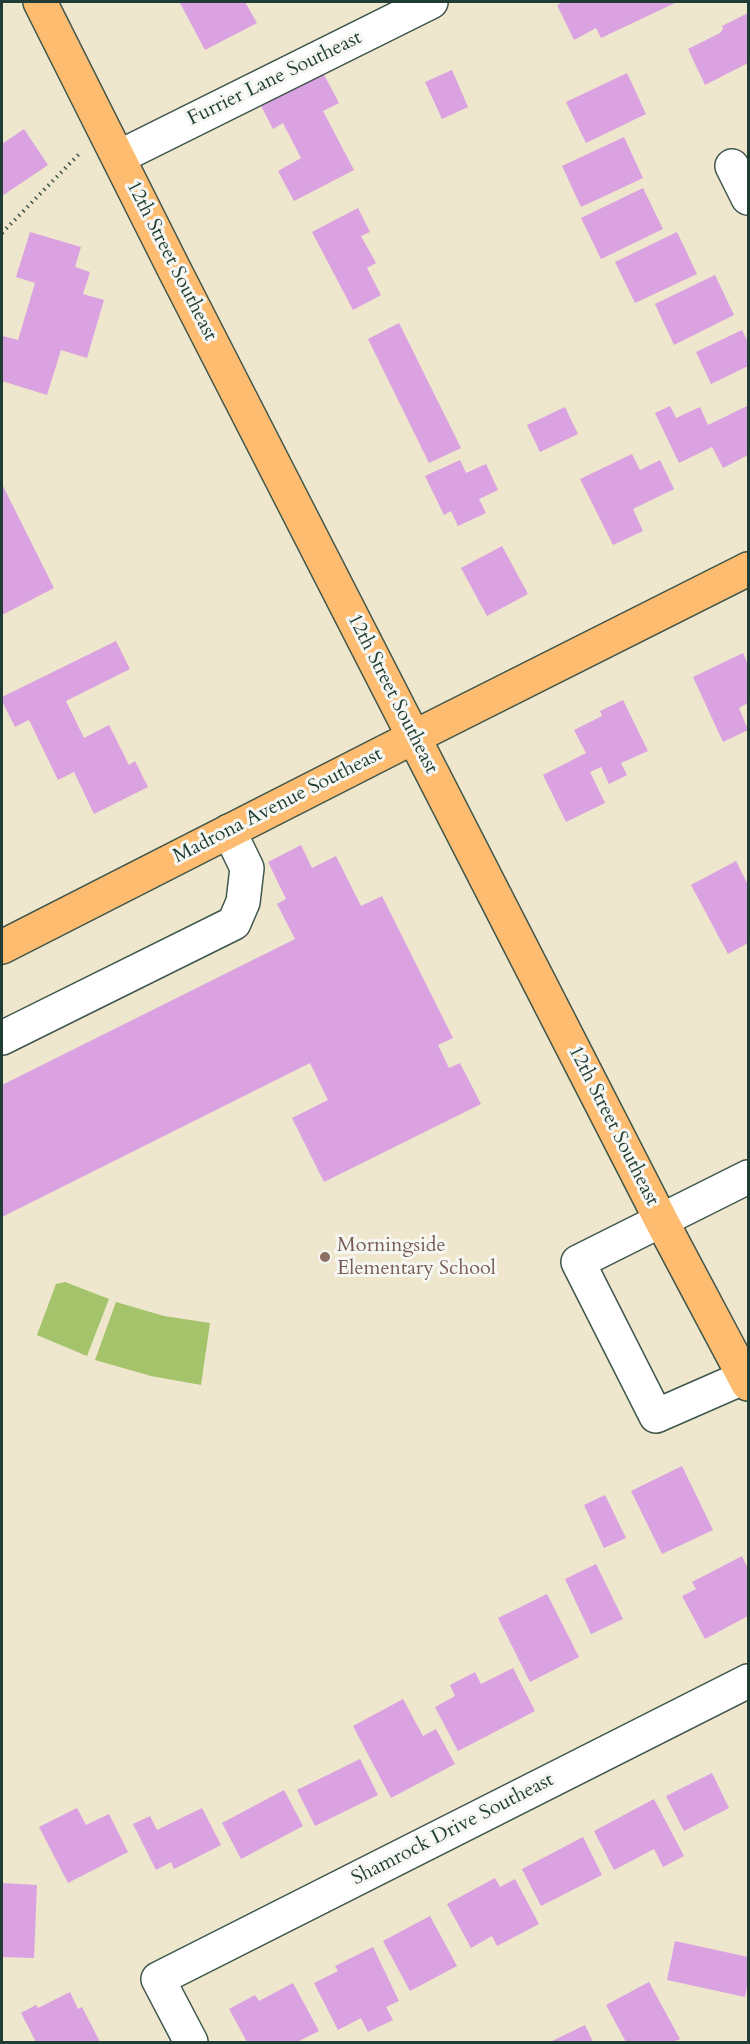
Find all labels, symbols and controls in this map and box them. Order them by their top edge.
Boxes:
street label: Furrier Lane Southeast [184,26,366,132]
street label: 12th Street Southeast [120,177,222,345]
street label: 12th Street Southeast [341,610,443,778]
street label: Madrona Avenue Southeast [169,743,387,869]
street label: 12th Street Southeast [562,1042,664,1210]
place label: Morningside Elementary School [337,1234,496,1281]
marker: Morningside Elementary School [318,1250,332,1264]
street label: Shamrock Drive Southeast [348,1769,558,1891]

